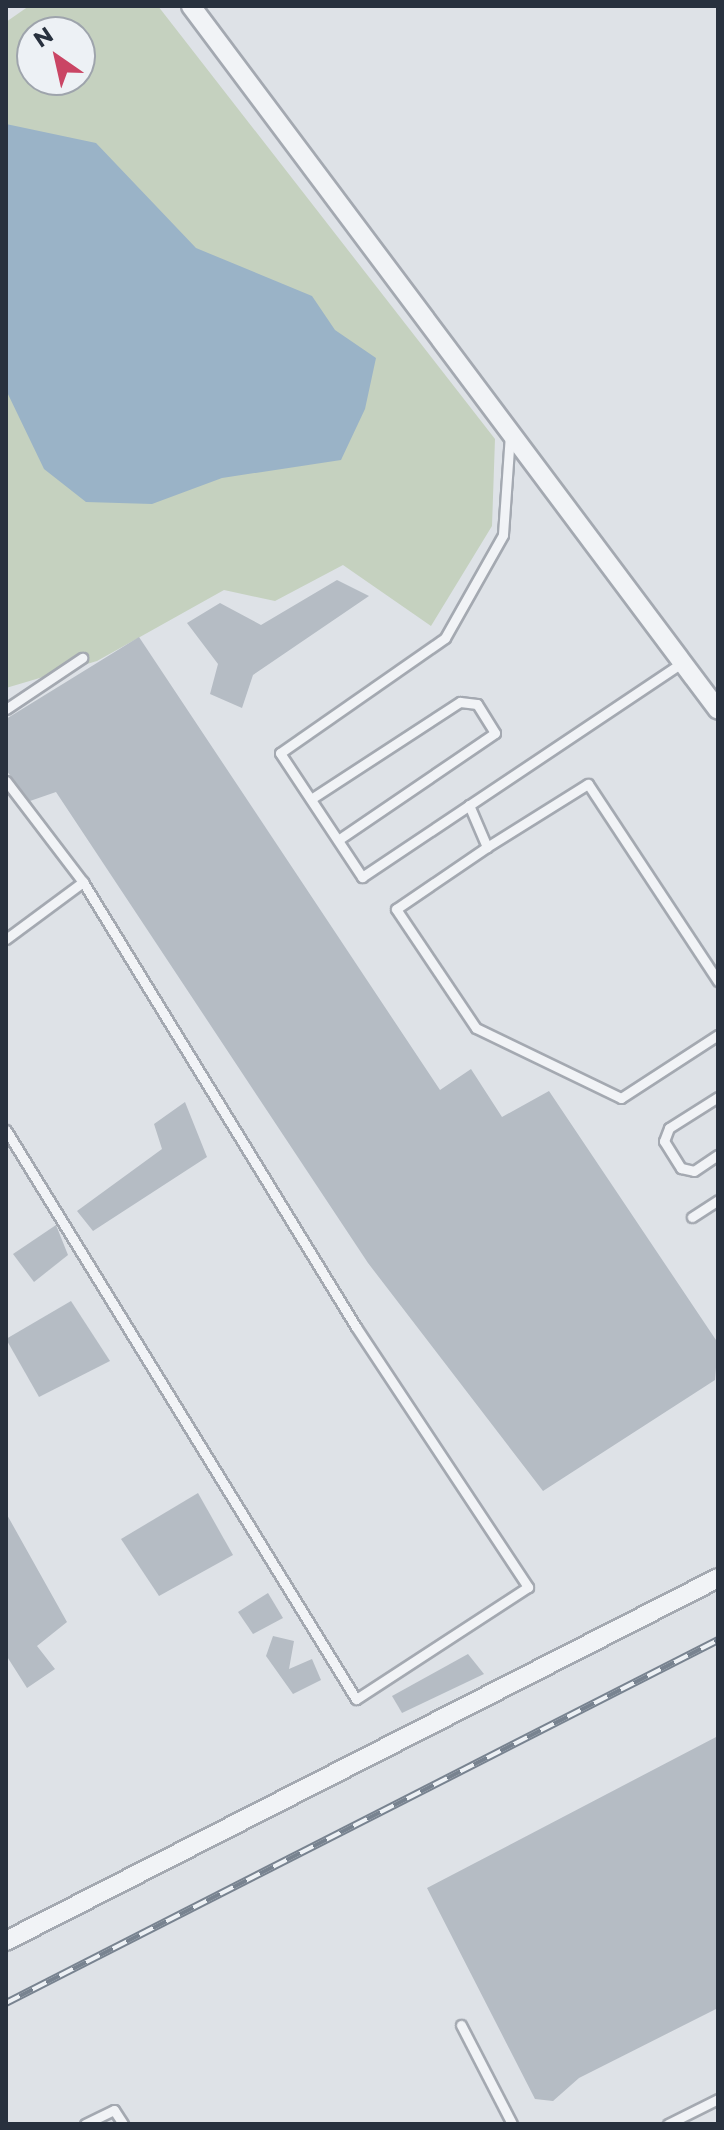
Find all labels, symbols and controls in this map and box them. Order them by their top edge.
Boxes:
north arrow [16,16,96,96]
text: N [28,21,58,54]

